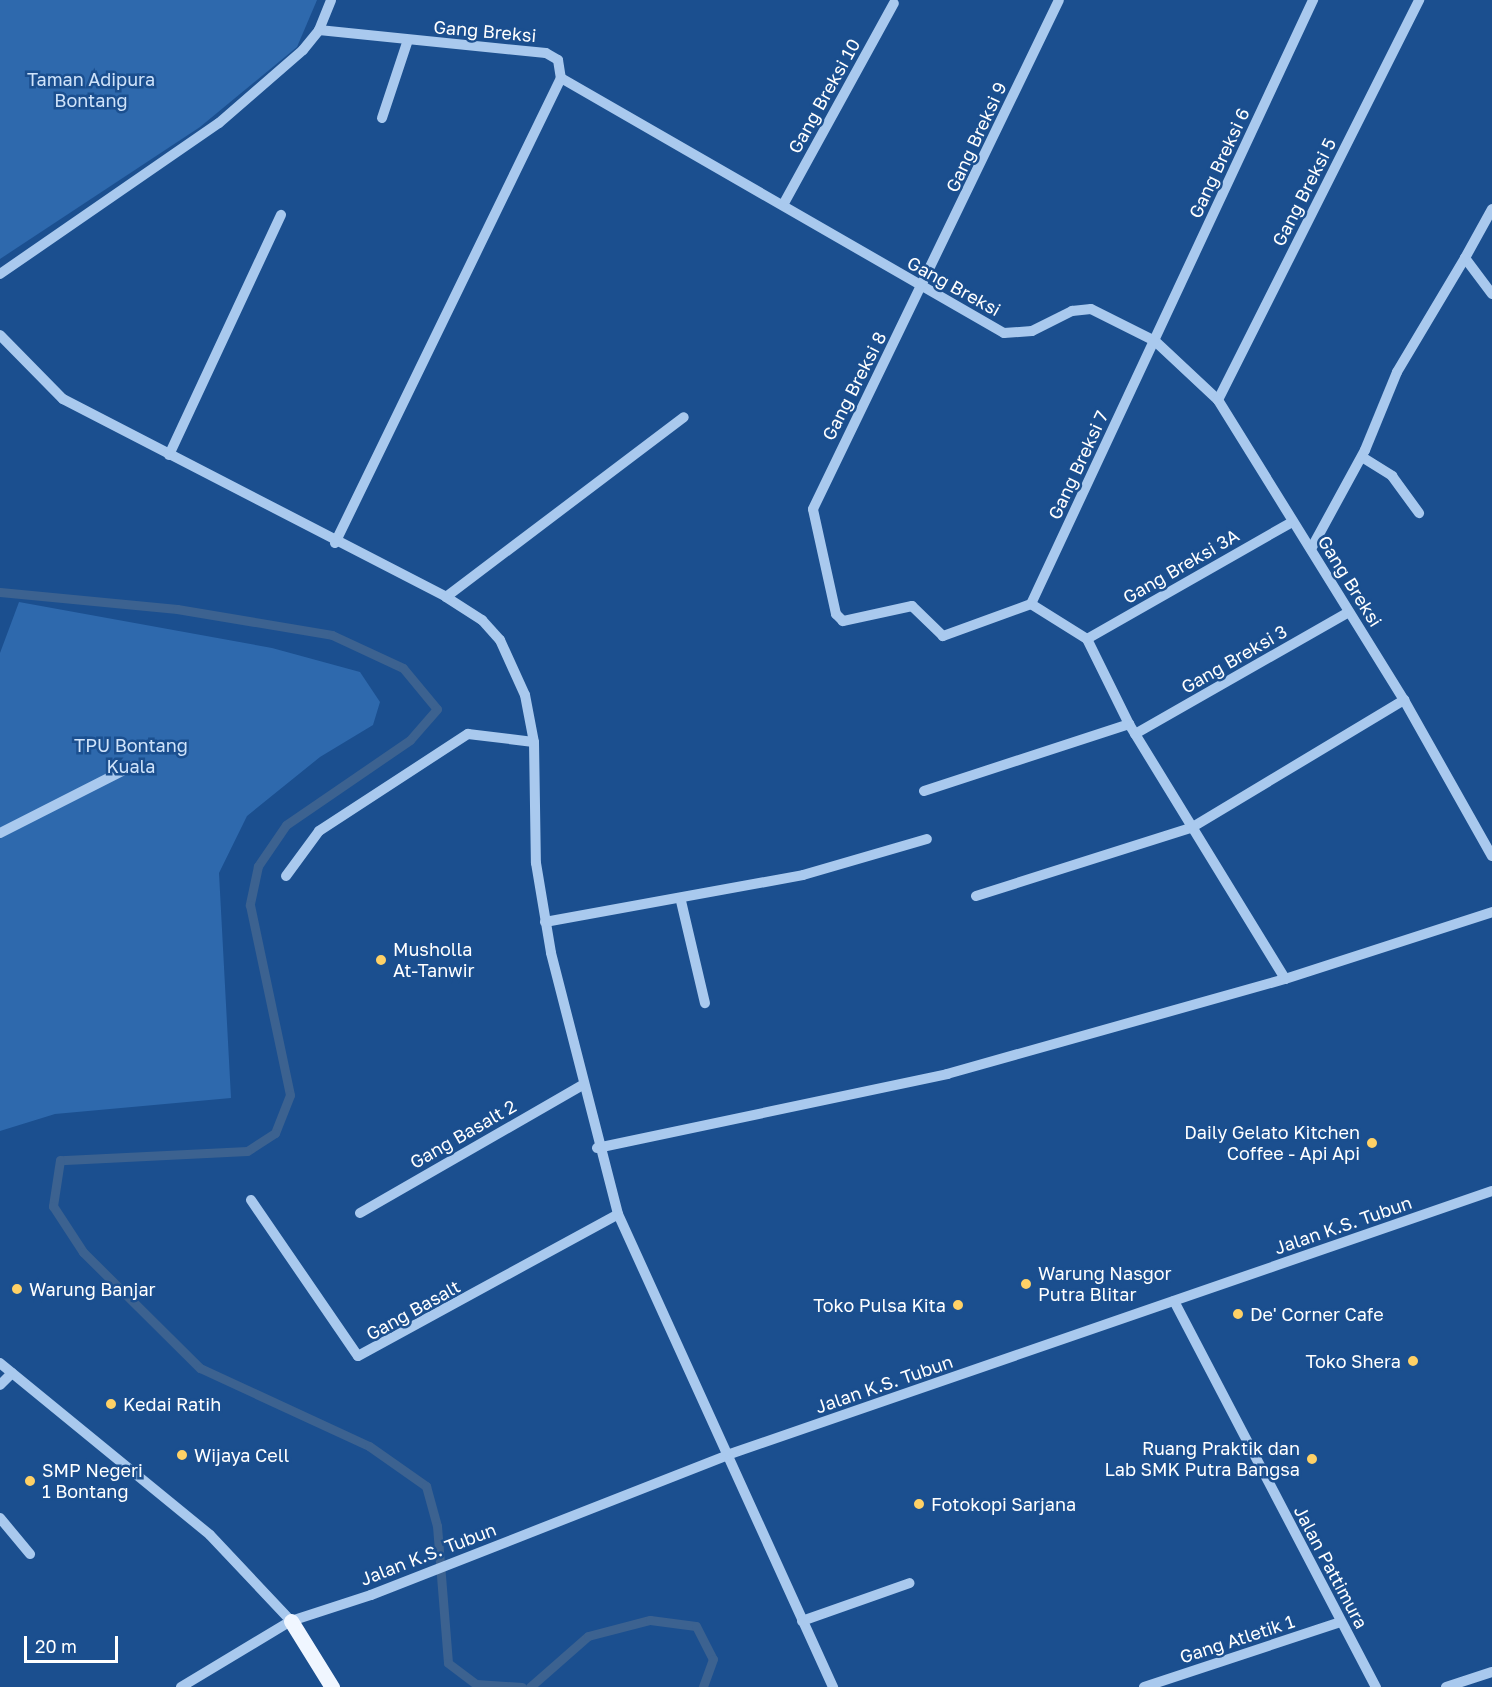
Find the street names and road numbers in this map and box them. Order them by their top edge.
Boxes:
street label: Gang Breksi [433,16,537,46]
street label: Gang Breksi 10 [784,35,864,157]
street label: Gang Breksi 9 [941,79,1011,195]
street label: Gang Breksi 6 [1184,105,1254,221]
street label: Gang Breksi 5 [1268,134,1340,250]
street label: Gang Breksi [904,251,1004,321]
street label: Gang Breksi 8 [817,328,891,444]
street label: Gang Breksi 7 [1043,407,1113,523]
street label: Gang Breksi 3A [1119,524,1243,608]
street label: Gang Breksi [1313,531,1387,631]
street label: Gang Breksi 3 [1177,620,1291,698]
street label: Gang Basalt 2 [406,1095,520,1173]
street label: Jalan K.S. Tubun [1271,1191,1415,1259]
street label: Gang Basalt [362,1275,464,1345]
street label: Jalan K.S. Tubun [812,1350,956,1418]
street label: Jalan Pattimura [1290,1502,1372,1632]
street label: Jalan K.S. Tubun [357,1518,499,1590]
street label: Gang Atletik 1 [1177,1610,1297,1668]

